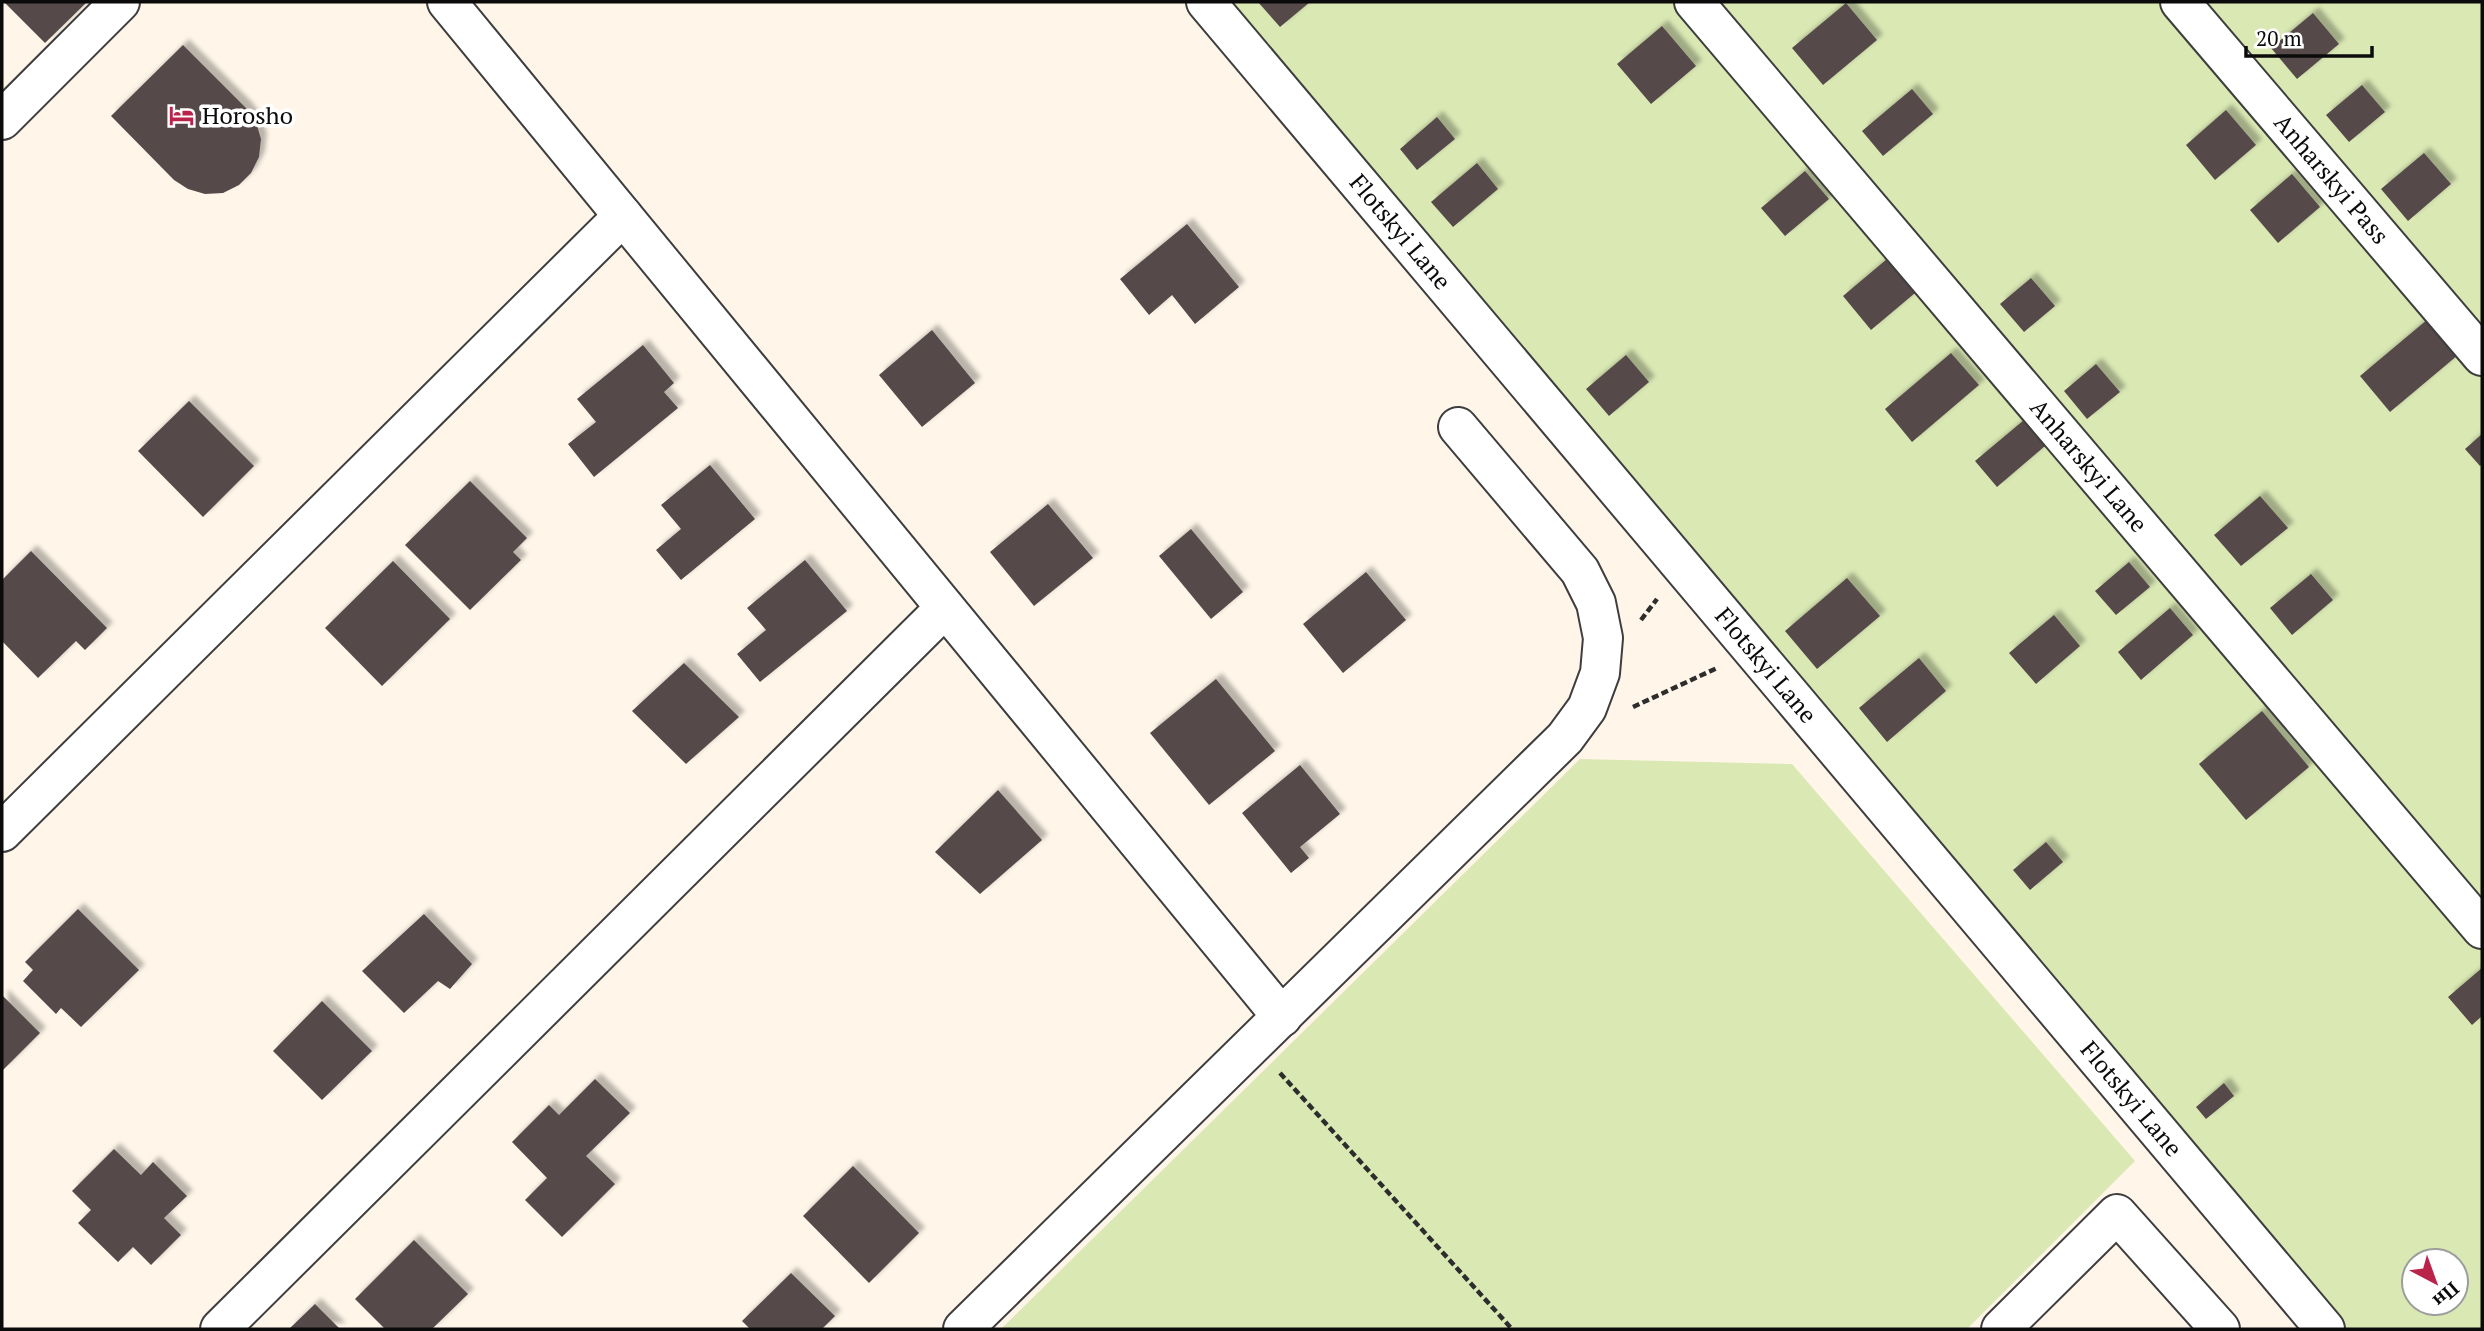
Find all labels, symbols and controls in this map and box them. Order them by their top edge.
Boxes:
scale bar [2246,14,2372,58]
text: 20 m [2256,24,2302,52]
place label: Horosho [202,99,293,131]
hotel icon: Horosho [168,102,196,130]
street label: Anharskyi Pass [2267,107,2397,250]
street label: Flotskyi Lane [1343,167,1459,296]
street label: Anharskyi Lane [2023,392,2155,539]
street label: Flotskyi Lane [1708,600,1824,729]
street label: Flotskyi Lane [2074,1034,2190,1163]
north arrow [2400,1247,2470,1317]
text: Пн [2428,1277,2465,1314]

